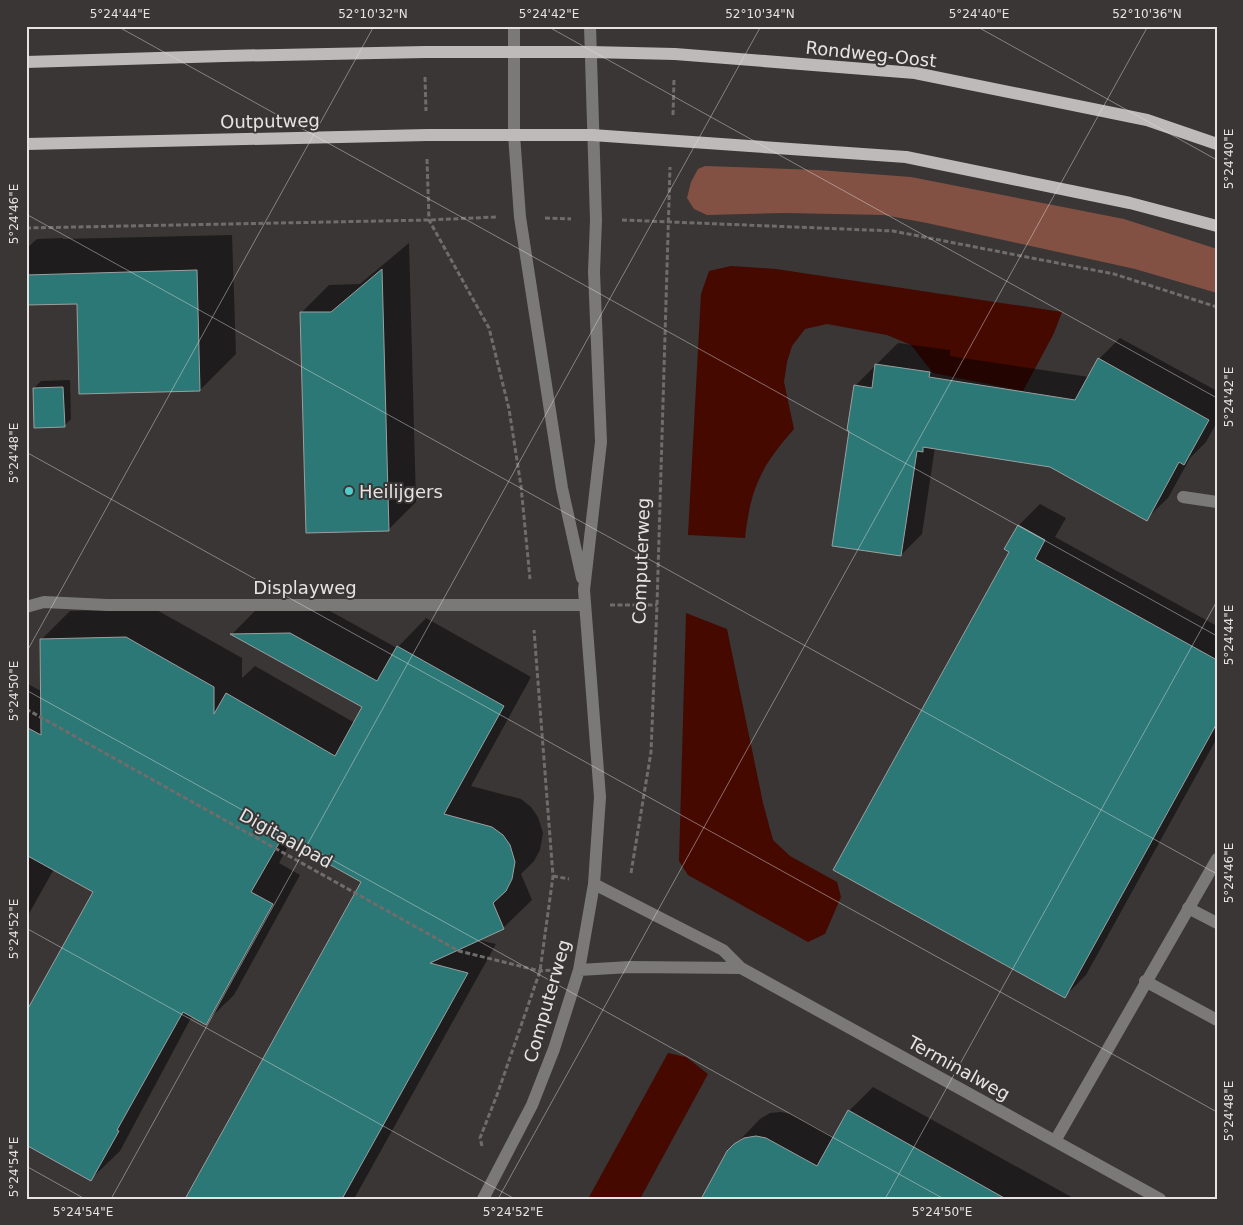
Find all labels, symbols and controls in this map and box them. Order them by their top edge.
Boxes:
text: 5°24'44"E [90,7,150,21]
text: 52°10'32"N [338,7,408,21]
text: 5°24'42"E [519,7,579,21]
text: 52°10'34"N [725,7,795,21]
text: 5°24'40"E [949,7,1009,21]
text: 52°10'36"N [1112,7,1182,21]
street label: Rondweg-Oost [805,37,937,71]
street label: Outputweg [220,110,320,132]
text: 5°24'40"E [1222,129,1236,189]
text: 5°24'46"E [7,184,21,244]
text: 5°24'42"E [1222,367,1236,427]
text: 5°24'48"E [7,423,21,483]
place label: Heilijgers [359,481,443,502]
marker: Heilijgers [343,485,355,497]
street label: Computerweg [628,497,654,625]
street label: Displayweg [253,577,357,598]
text: 5°24'44"E [1222,605,1236,665]
text: 5°24'50"E [7,661,21,721]
street label: Digitaalpad [236,804,336,872]
text: 5°24'46"E [1222,843,1236,903]
text: 5°24'52"E [7,899,21,959]
street label: Computerweg [519,937,575,1065]
street label: Terminalweg [903,1031,1014,1105]
text: 5°24'48"E [1222,1081,1236,1141]
text: 5°24'54"E [7,1137,21,1197]
text: 5°24'54"E [53,1205,113,1219]
text: 5°24'52"E [483,1205,543,1219]
text: 5°24'50"E [912,1205,972,1219]

